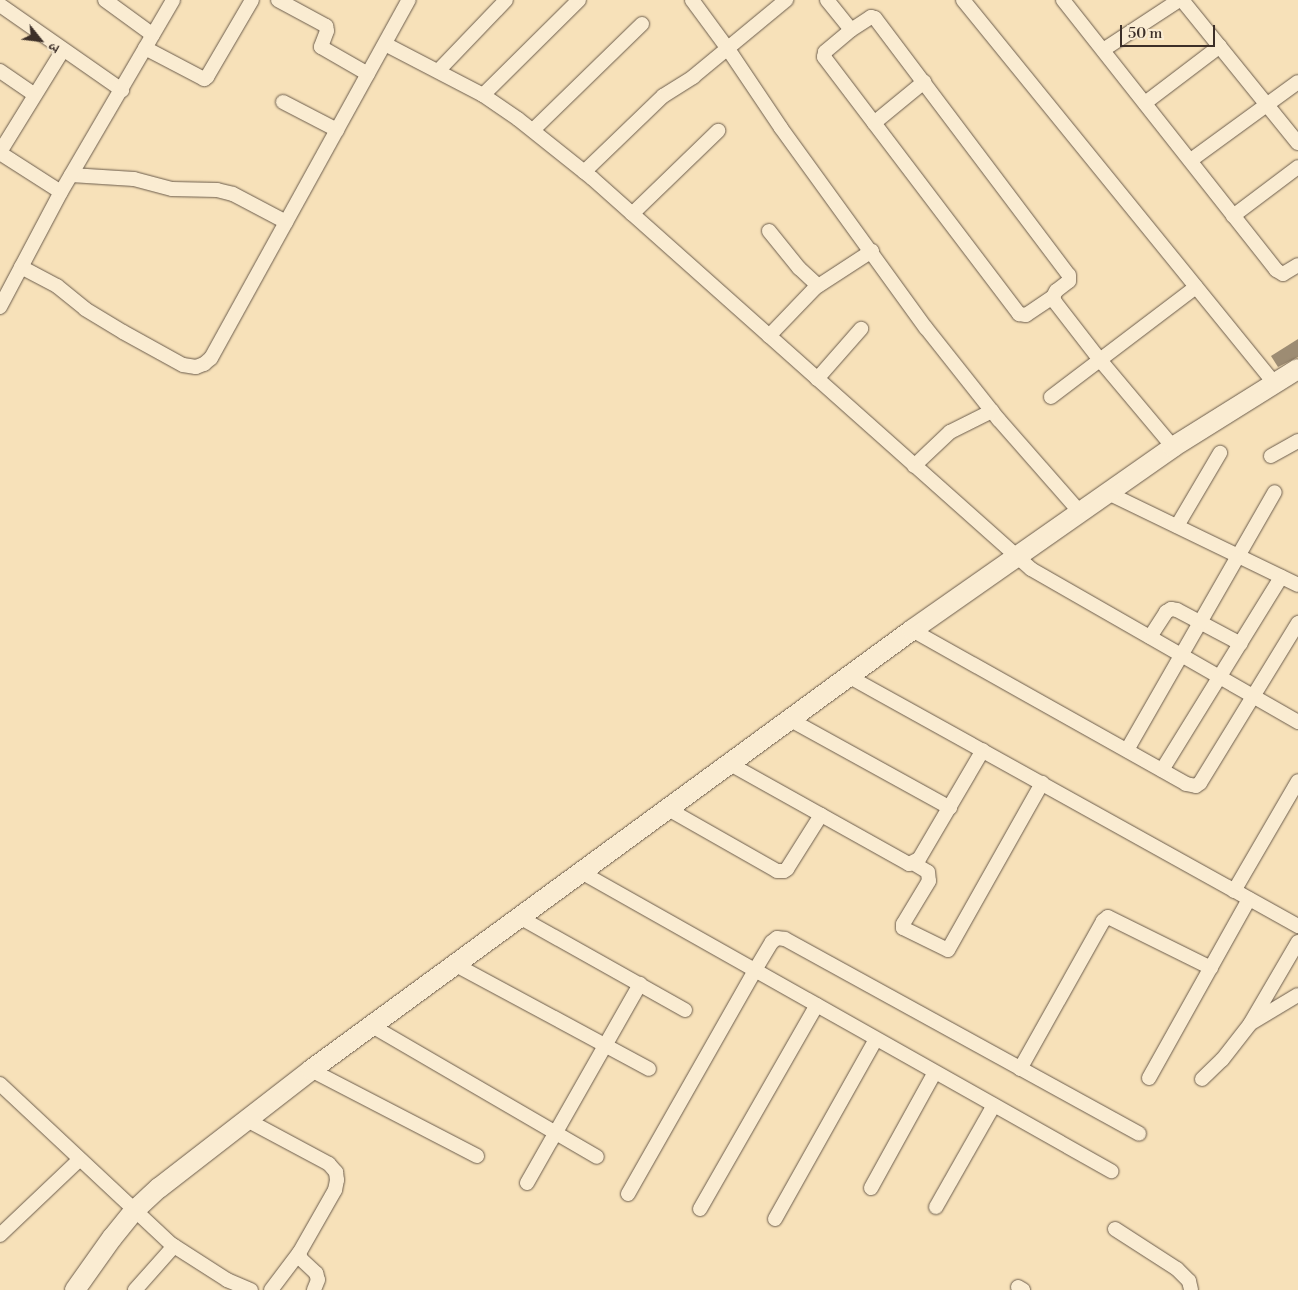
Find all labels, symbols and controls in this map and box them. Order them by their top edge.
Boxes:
north arrow [15,15,65,65]
scale bar [1123,15,1218,47]
text: 50 m [1128,24,1162,43]
text: उ [44,40,63,55]

